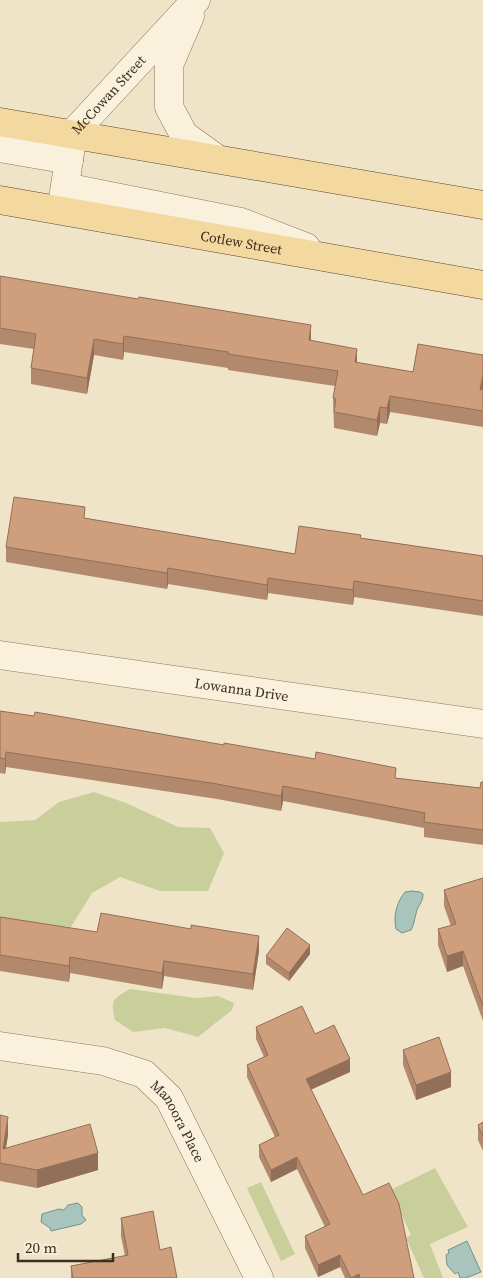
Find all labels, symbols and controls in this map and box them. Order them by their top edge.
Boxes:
street label: McCowan Street [67,50,150,139]
street label: Cotlew Street [199,225,284,260]
street label: Lowanna Drive [193,673,290,706]
street label: Manoora Place [146,1075,210,1166]
scale bar [18,1230,112,1262]
text: 20 m [25,1237,57,1258]

